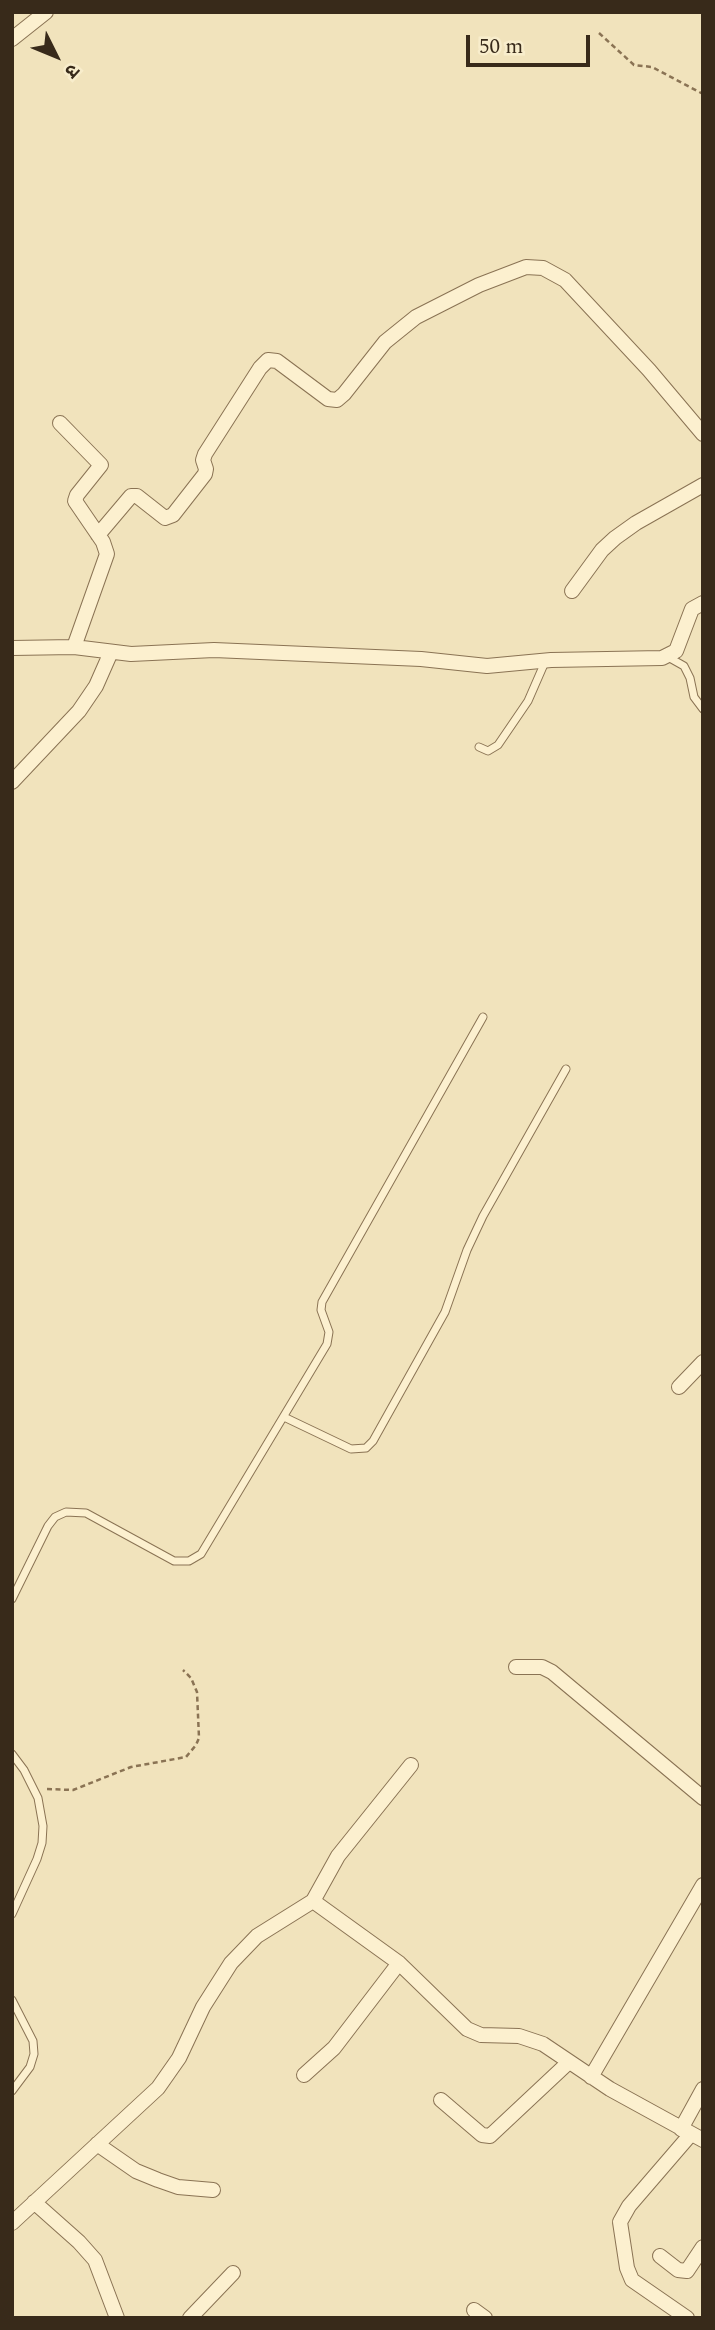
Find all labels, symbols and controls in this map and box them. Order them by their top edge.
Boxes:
north arrow [21,21,91,91]
scale bar [470,21,594,65]
text: 50 m [479,31,523,63]
text: उ [57,57,86,85]

